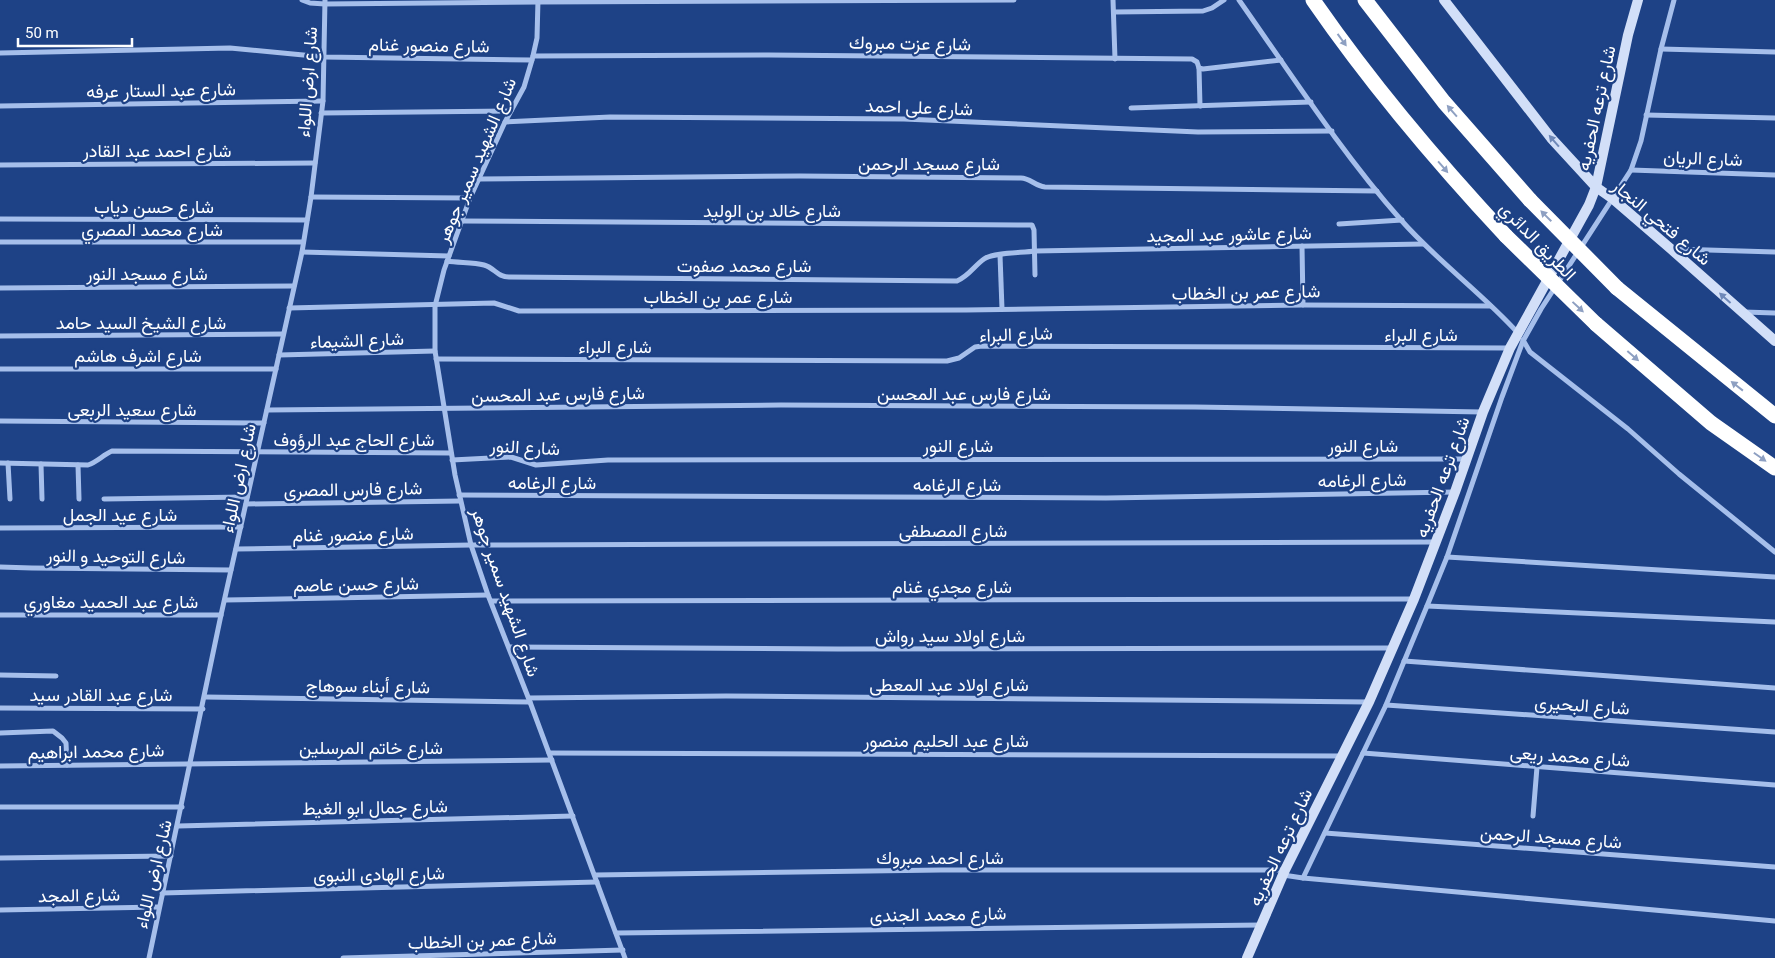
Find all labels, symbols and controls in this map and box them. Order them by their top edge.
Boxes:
scale bar [18,15,131,47]
text: 50 m [25,24,59,42]
street label: شارع ارض اللواء [293,26,323,138]
street label: شارع عزت مبروك [849,31,971,57]
street label: شارع منصور غنام [368,33,490,59]
one-way arrow [1336,33,1347,46]
street label: شارع ترعه الحفريه [1572,44,1621,173]
street label: شارع الشهيد سمير جوهر [431,74,522,247]
street label: شارع عبد الستار عرفه [86,78,236,104]
street label: شارع على احمد [865,95,973,121]
one-way arrow [1446,104,1457,117]
one-way arrow [1548,135,1560,147]
street label: شارع احمد عبد القادر [82,140,231,163]
street label: شارع الريان [1663,146,1743,172]
street label: شارع مسجد الرحمن [858,153,1000,176]
one-way arrow [1437,160,1448,173]
street label: شارع فتحي النجار [1604,174,1716,273]
street label: شارع حسن دياب [94,196,214,219]
street label: الطريق الدائري [1492,197,1581,288]
street label: شارع خالد بن الوليد [703,200,841,223]
one-way arrow [1540,210,1552,222]
street label: شارع محمد المصري [81,219,223,245]
street label: شارع عاشور عبد المجيد [1146,222,1312,248]
street label: شارع محمد صفوت [677,255,811,278]
street label: شارع مسجد النور [85,263,208,286]
street label: شارع عمر بن الخطاب [1171,280,1321,306]
street label: شارع عمر بن الخطاب [644,286,792,309]
one-way arrow [1719,292,1731,304]
one-way arrow [1571,301,1583,313]
street label: شارع الشيخ السيد حامد [56,312,226,335]
street label: شارع البراء [979,322,1053,348]
street label: شارع البراء [1384,324,1458,347]
street label: شارع الشيماء [310,328,404,354]
street label: شارع البراء [578,336,652,359]
street label: شارع اشرف هاشم [74,345,202,368]
one-way arrow [1626,350,1638,362]
one-way arrow [1730,380,1743,391]
street label: شارع فارس عبد المحسن [471,382,645,408]
street label: شارع فارس عبد المحسن [877,383,1051,406]
street label: شارع سعيد الربعى [68,399,196,422]
street label: شارع ترعه الحفريه [1410,414,1476,541]
street label: شارع ارض اللواء [216,421,262,535]
street label: شارع الحاج عبد الرؤوف [274,429,434,452]
street label: شارع النور [488,435,561,461]
street label: شارع النور [922,435,993,458]
street label: شارع النور [1327,435,1398,458]
one-way arrow [1753,452,1767,462]
street label: شارع الرغامه [1318,469,1407,493]
street label: شارع الرغامه [508,472,596,495]
street label: شارع الرغامه [913,474,1001,497]
street label: شارع فارس المصرى [283,477,423,503]
street label: شارع عيد الجمل [63,504,177,527]
street label: شارع الشهيد سمير جوهر [465,504,545,680]
street label: شارع المصطفى [899,520,1007,543]
street label: شارع منصور غنام [292,522,414,548]
street label: شارع التوحيد و النور [45,544,186,570]
street label: شارع حسن عاصم [293,572,419,598]
street label: شارع مجدي غنام [892,576,1012,602]
street label: شارع عبد الحميد مغاوري [24,591,198,617]
street label: شارع اولاد سيد رواش [875,625,1025,648]
street label: شارع أبناء سوهاج [306,674,430,700]
street label: شارع اولاد عبد المعطى [869,674,1029,697]
street label: شارع عبد القادر سيد [30,684,172,707]
street label: شارع البحيرى [1534,691,1630,721]
street label: شارع عبد الحليم منصور [862,730,1029,753]
street label: شارع خاتم المرسلين [299,737,443,760]
street label: شارع محمد ابراهيم [27,739,165,765]
street label: شارع محمد ريعى [1509,741,1631,773]
street label: شارع ترعه الحفريه [1244,785,1318,910]
street label: شارع جمال ابو الغيط [302,795,448,821]
street label: شارع ارض اللواء [130,818,178,931]
street label: شارع مسجد الرحمن [1479,822,1623,854]
street label: شارع احمد مبروك [876,847,1004,870]
street label: شارع الهادى النبوى [313,862,445,888]
street label: شارع المجد [38,884,120,908]
street label: شارع محمد الجندى [869,902,1007,928]
street label: شارع عمر بن الخطاب [407,927,557,955]

